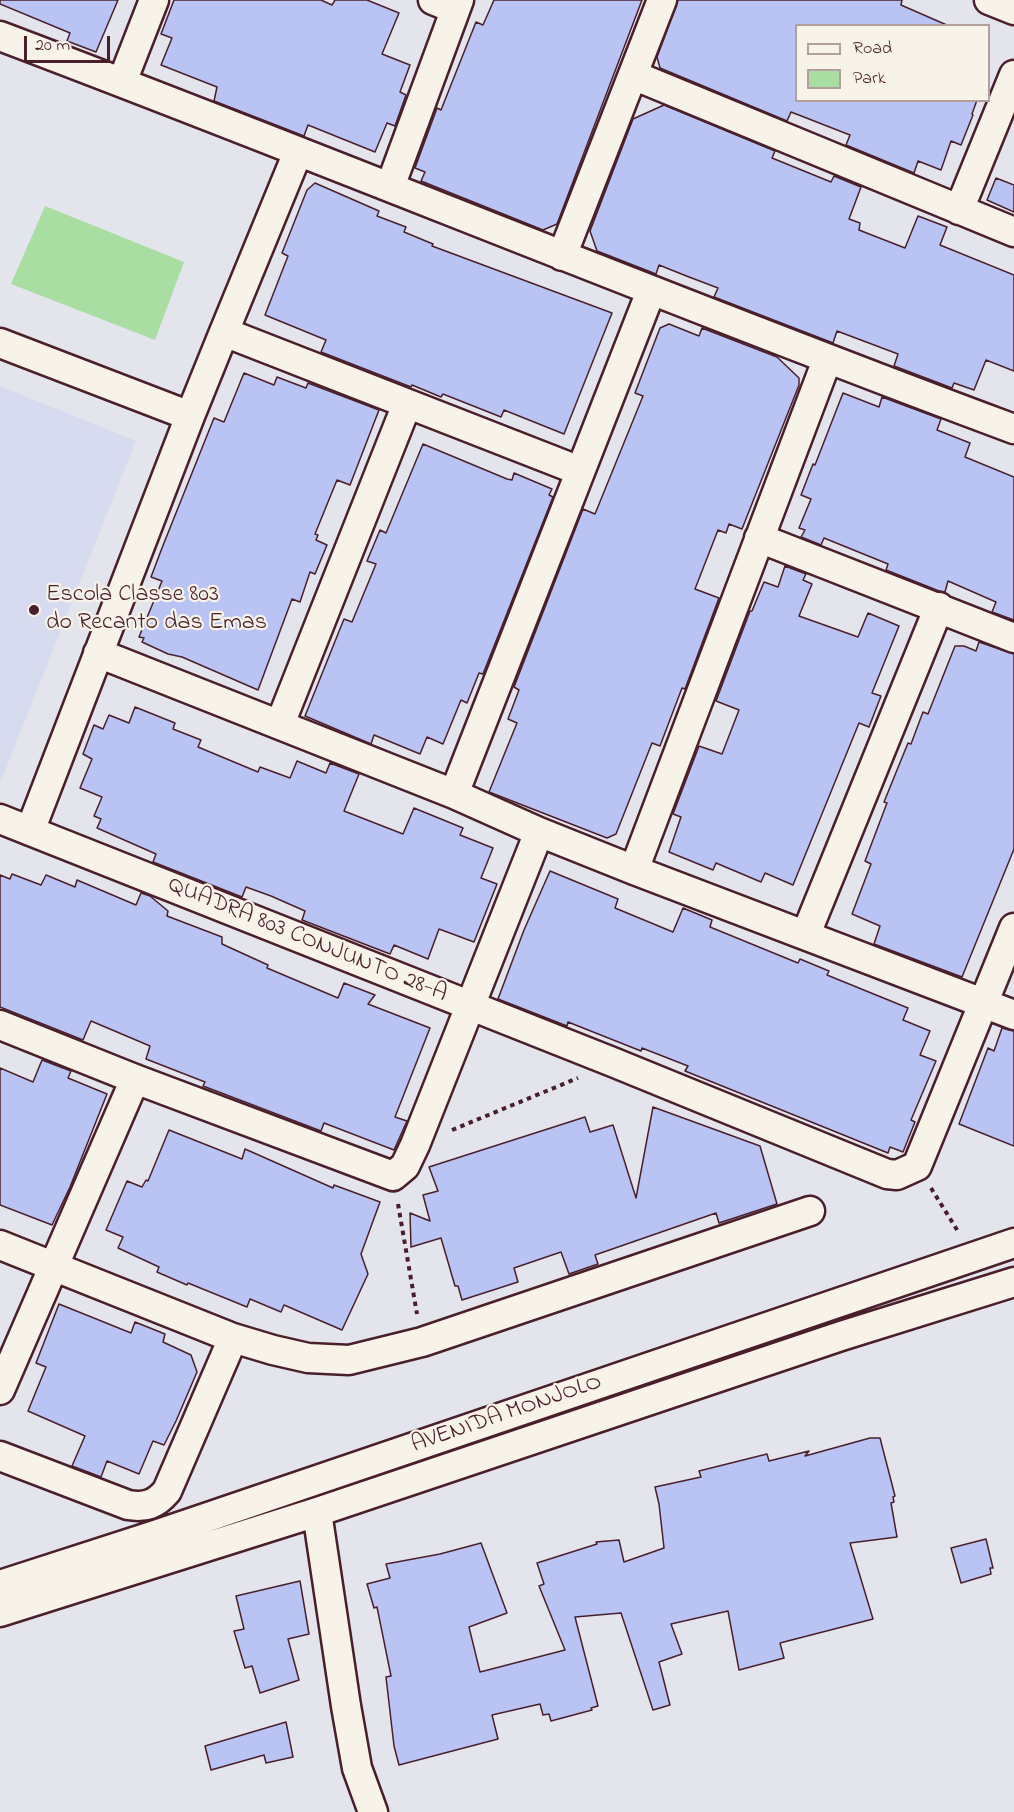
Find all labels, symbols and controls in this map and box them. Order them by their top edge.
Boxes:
scale bar [27,24,112,62]
legend [795,24,990,102]
text: 20 m [35,33,70,59]
text: Road [853,36,892,62]
text: Park [853,66,886,92]
place label: Escola Classe 803 do Recanto das Emas [46,582,267,638]
marker: Escola Classe 803 do Recanto das Emas [27,603,41,617]
street label: QUADRA 803 CONJUNTO 28-A [163,872,451,1010]
street label: AVENIDA MONJOLO [408,1369,606,1461]

